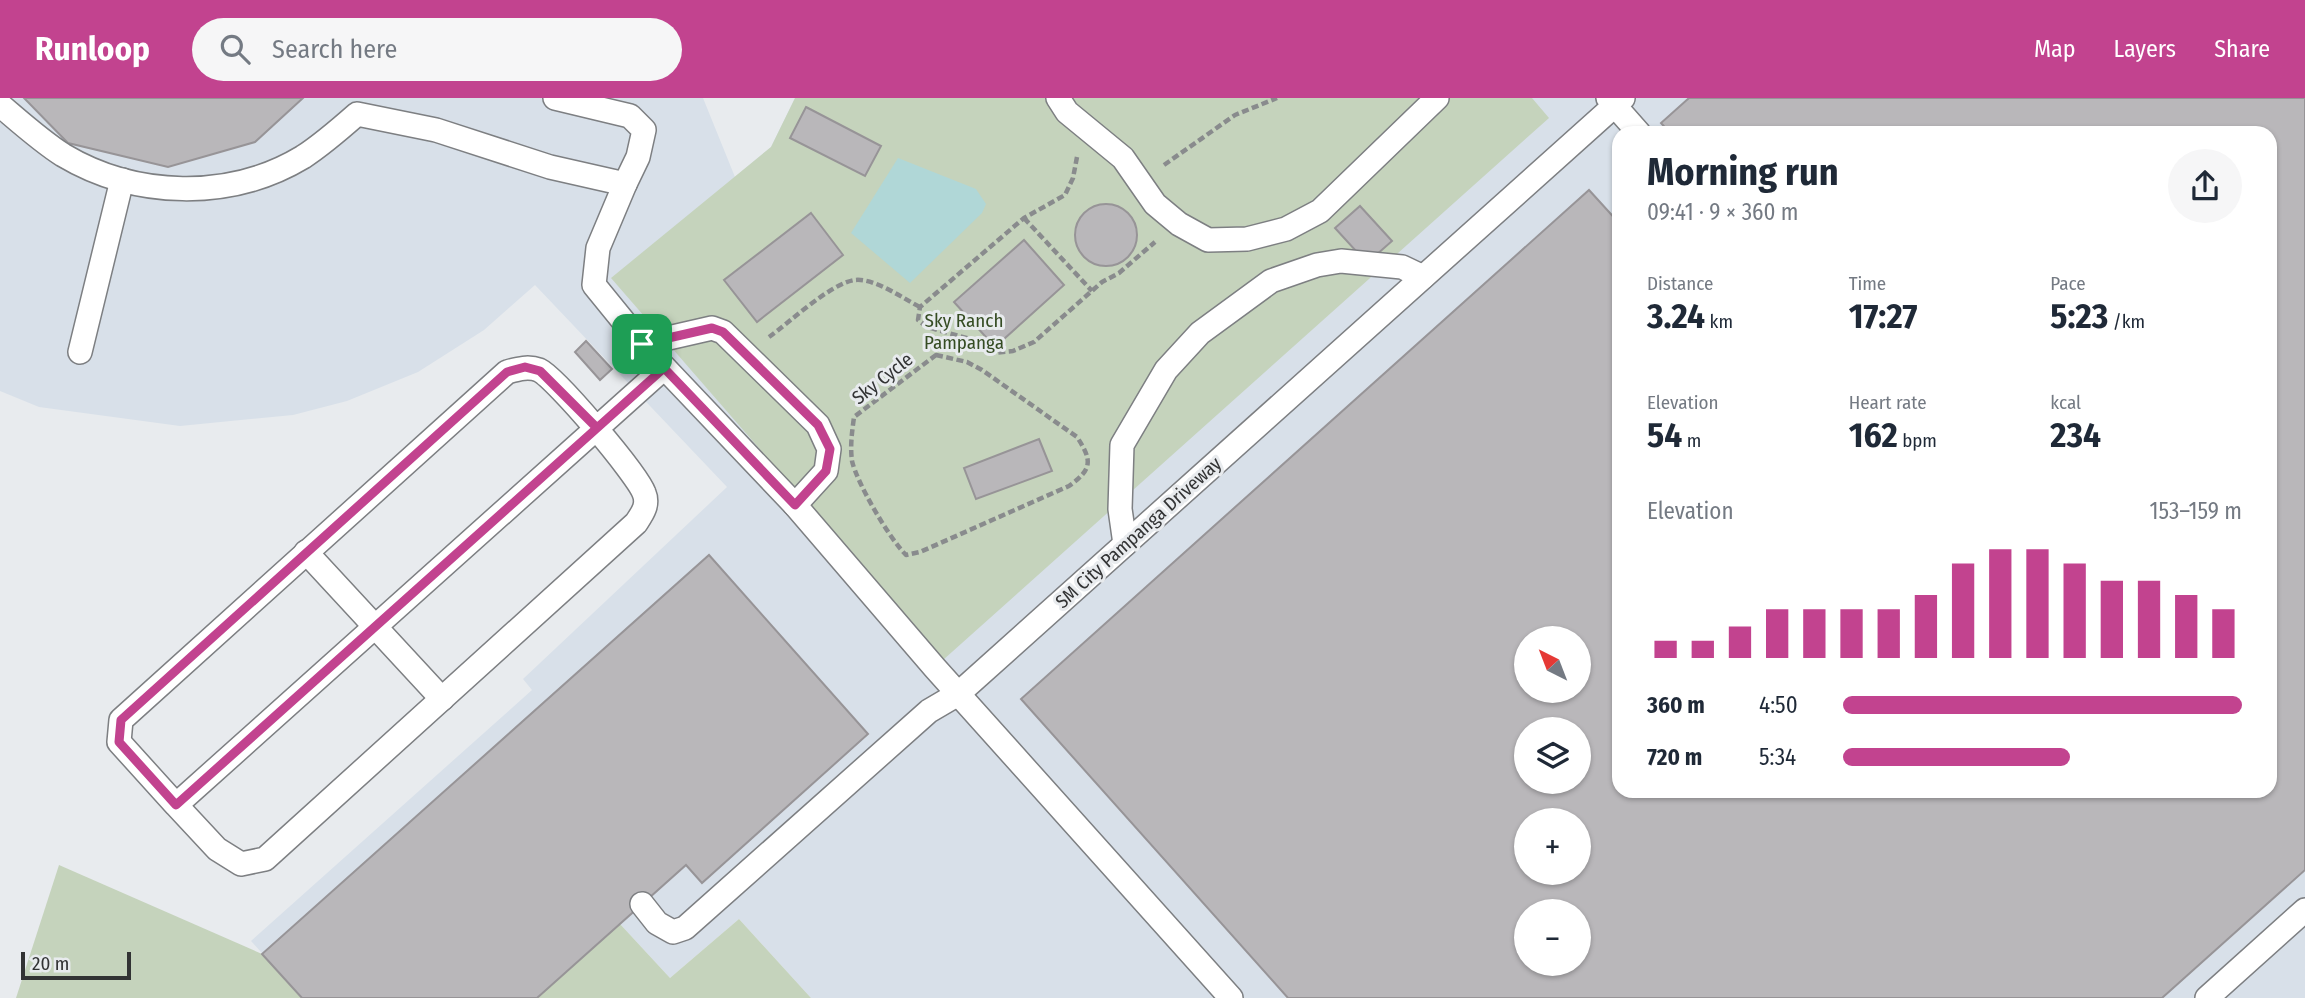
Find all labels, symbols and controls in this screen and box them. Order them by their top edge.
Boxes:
search box [192,18,682,81]
text: Runloop [35,29,150,69]
icon: search [216,30,254,68]
text: Search here [272,34,397,65]
text: Map [2034,35,2076,63]
text: Layers [2114,35,2176,63]
text: Share [2214,35,2270,63]
text: Morning run [1647,149,1839,195]
button: share [2168,149,2242,223]
text: 09:41 · 9 × 360 m [1647,198,1799,226]
text: Distance [1647,272,1714,295]
text: Time [1849,272,1886,295]
text: Pace [2050,272,2086,295]
text: 3.24 [1647,295,1705,337]
text: 17:27 [1849,295,1917,337]
text: 5:23 [2050,295,2108,337]
park label: Sky Ranch Pampanga [924,309,1004,354]
text: km [1705,310,1733,333]
text: /km [2108,310,2145,333]
pin [612,314,672,374]
icon: arrive [623,325,661,363]
street label: Sky Cycle [847,348,917,409]
text: Elevation [1647,391,1719,414]
text: Heart rate [1849,391,1927,414]
text: kcal [2050,391,2081,414]
text: 54 [1647,414,1682,456]
text: 162 [1849,414,1898,456]
text: 234 [2050,414,2101,456]
text: m [1682,429,1701,452]
text: bpm [1898,429,1937,452]
street label: SM City Pampanga Driveway [1051,451,1226,613]
text: Elevation [1647,497,1734,525]
text: 153–159 m [2150,497,2242,525]
north arrow [1514,626,1591,704]
map controls [1514,626,1591,976]
text: 360 m [1647,691,1705,719]
text: 4:50 [1759,691,1798,719]
button: layers [1514,717,1591,794]
text: 720 m [1647,743,1702,771]
text: 5:34 [1759,743,1796,771]
button: + [1514,808,1591,885]
button: − [1514,899,1591,976]
scale bar [21,949,131,981]
text: 20 m [32,952,69,975]

